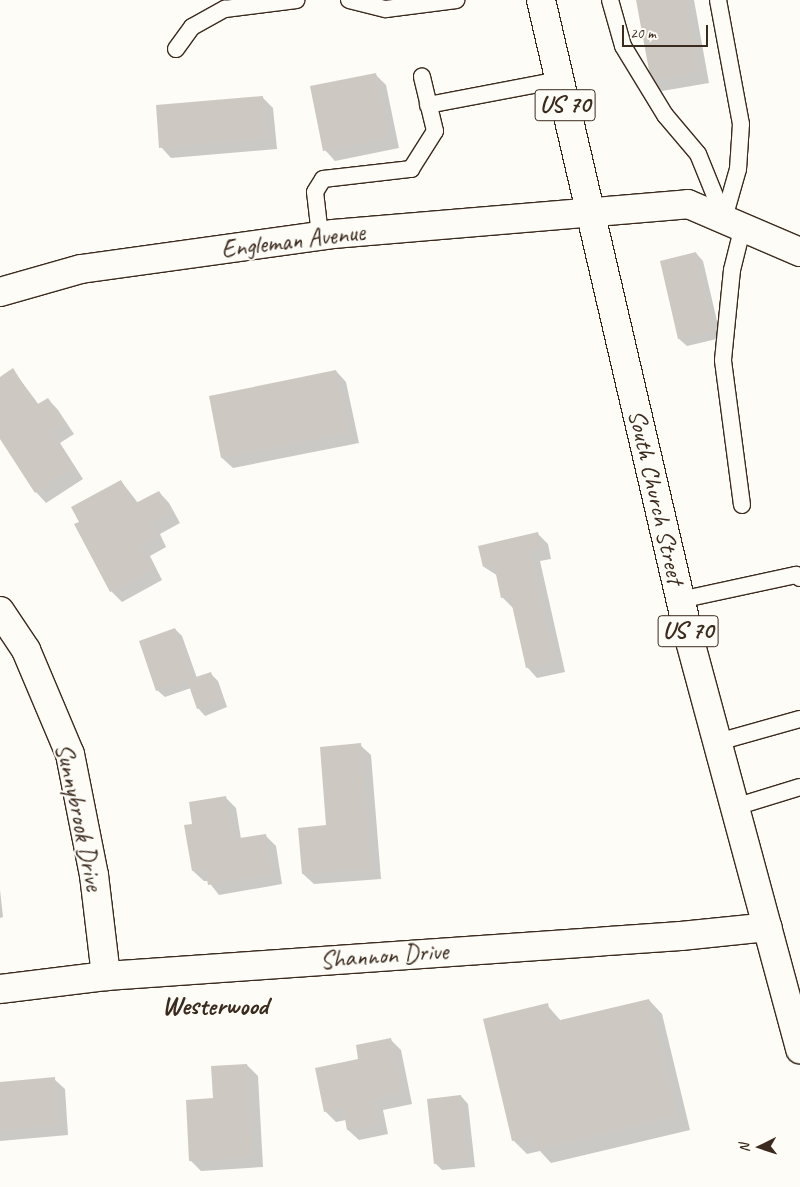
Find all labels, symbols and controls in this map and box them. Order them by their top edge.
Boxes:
scale bar [625,15,711,47]
text: 20 m [630,24,656,43]
road number: US 70 [534,84,596,126]
street label: Engleman Avenue [219,217,367,265]
street label: South Church Street [621,407,691,587]
road number: US 70 [657,610,719,652]
street label: Sunnybrook Drive [49,741,109,893]
street label: Shannon Drive [319,937,449,975]
district label: Westerwood [162,990,268,1022]
north arrow [735,1122,785,1172]
text: N [736,1143,753,1153]

